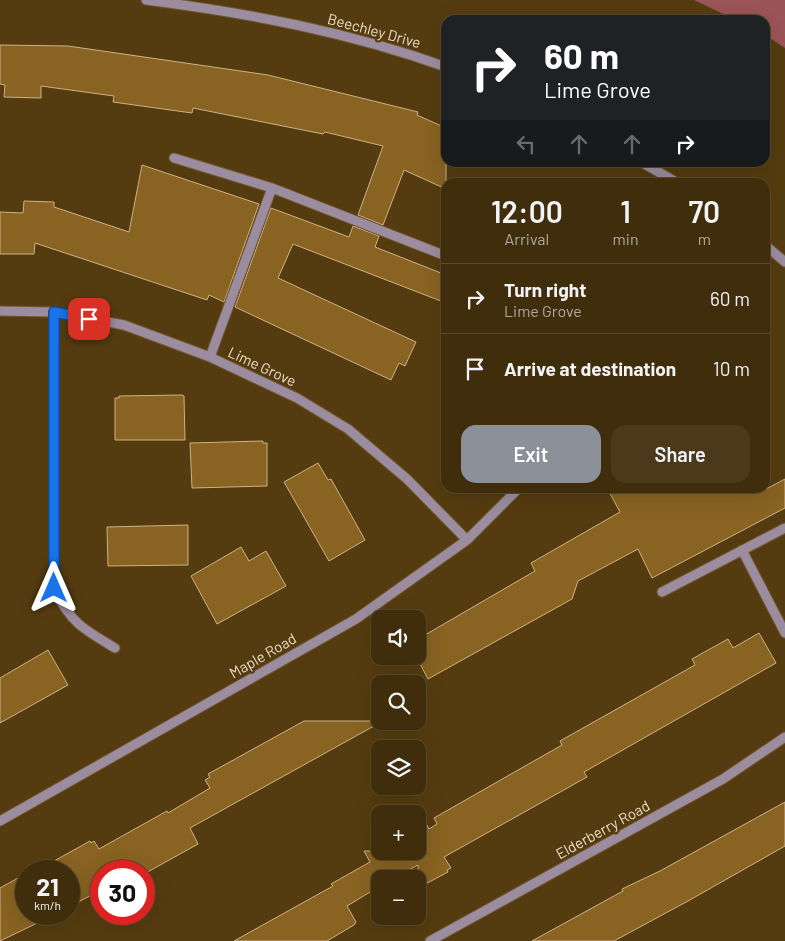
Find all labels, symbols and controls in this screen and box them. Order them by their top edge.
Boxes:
street label: Beechley Drive [326,9,423,51]
text: 60 m [544,34,619,76]
icon: right [461,35,526,100]
text: Lime Grove [544,76,651,102]
icon: left [512,130,540,158]
icon: ahead [565,130,593,158]
icon: ahead [618,130,646,158]
icon: right [671,130,699,158]
text: 12:00 [491,193,563,229]
text: 1 [620,193,631,229]
text: 70 [688,193,720,229]
text: Arrival [504,229,549,248]
text: min [613,229,639,248]
text: m [698,229,711,248]
text: Turn right [504,278,586,301]
icon: right [461,285,489,313]
text: 60 m [710,287,750,310]
pin [68,298,110,340]
text: Lime Grove [504,301,582,320]
icon: arrive [75,305,103,333]
street label: Lime Grove [226,343,299,390]
icon: arrive [461,355,489,383]
text: Arrive at destination [504,357,676,380]
text: 10 m [713,357,750,380]
button: Exit [461,425,601,483]
button: Share [611,425,750,483]
position arrow [27,561,79,613]
map controls [371,610,426,925]
button: sound [371,610,426,665]
street label: Maple Road [226,629,299,681]
button: search [371,675,426,730]
button: layers [371,740,426,795]
street label: Elderberry Road [552,796,653,862]
button: + [371,805,426,860]
speed limit sign: 30 [90,860,155,925]
button: − [371,870,426,925]
text: 21 [36,871,59,901]
text: km/h [34,898,61,912]

